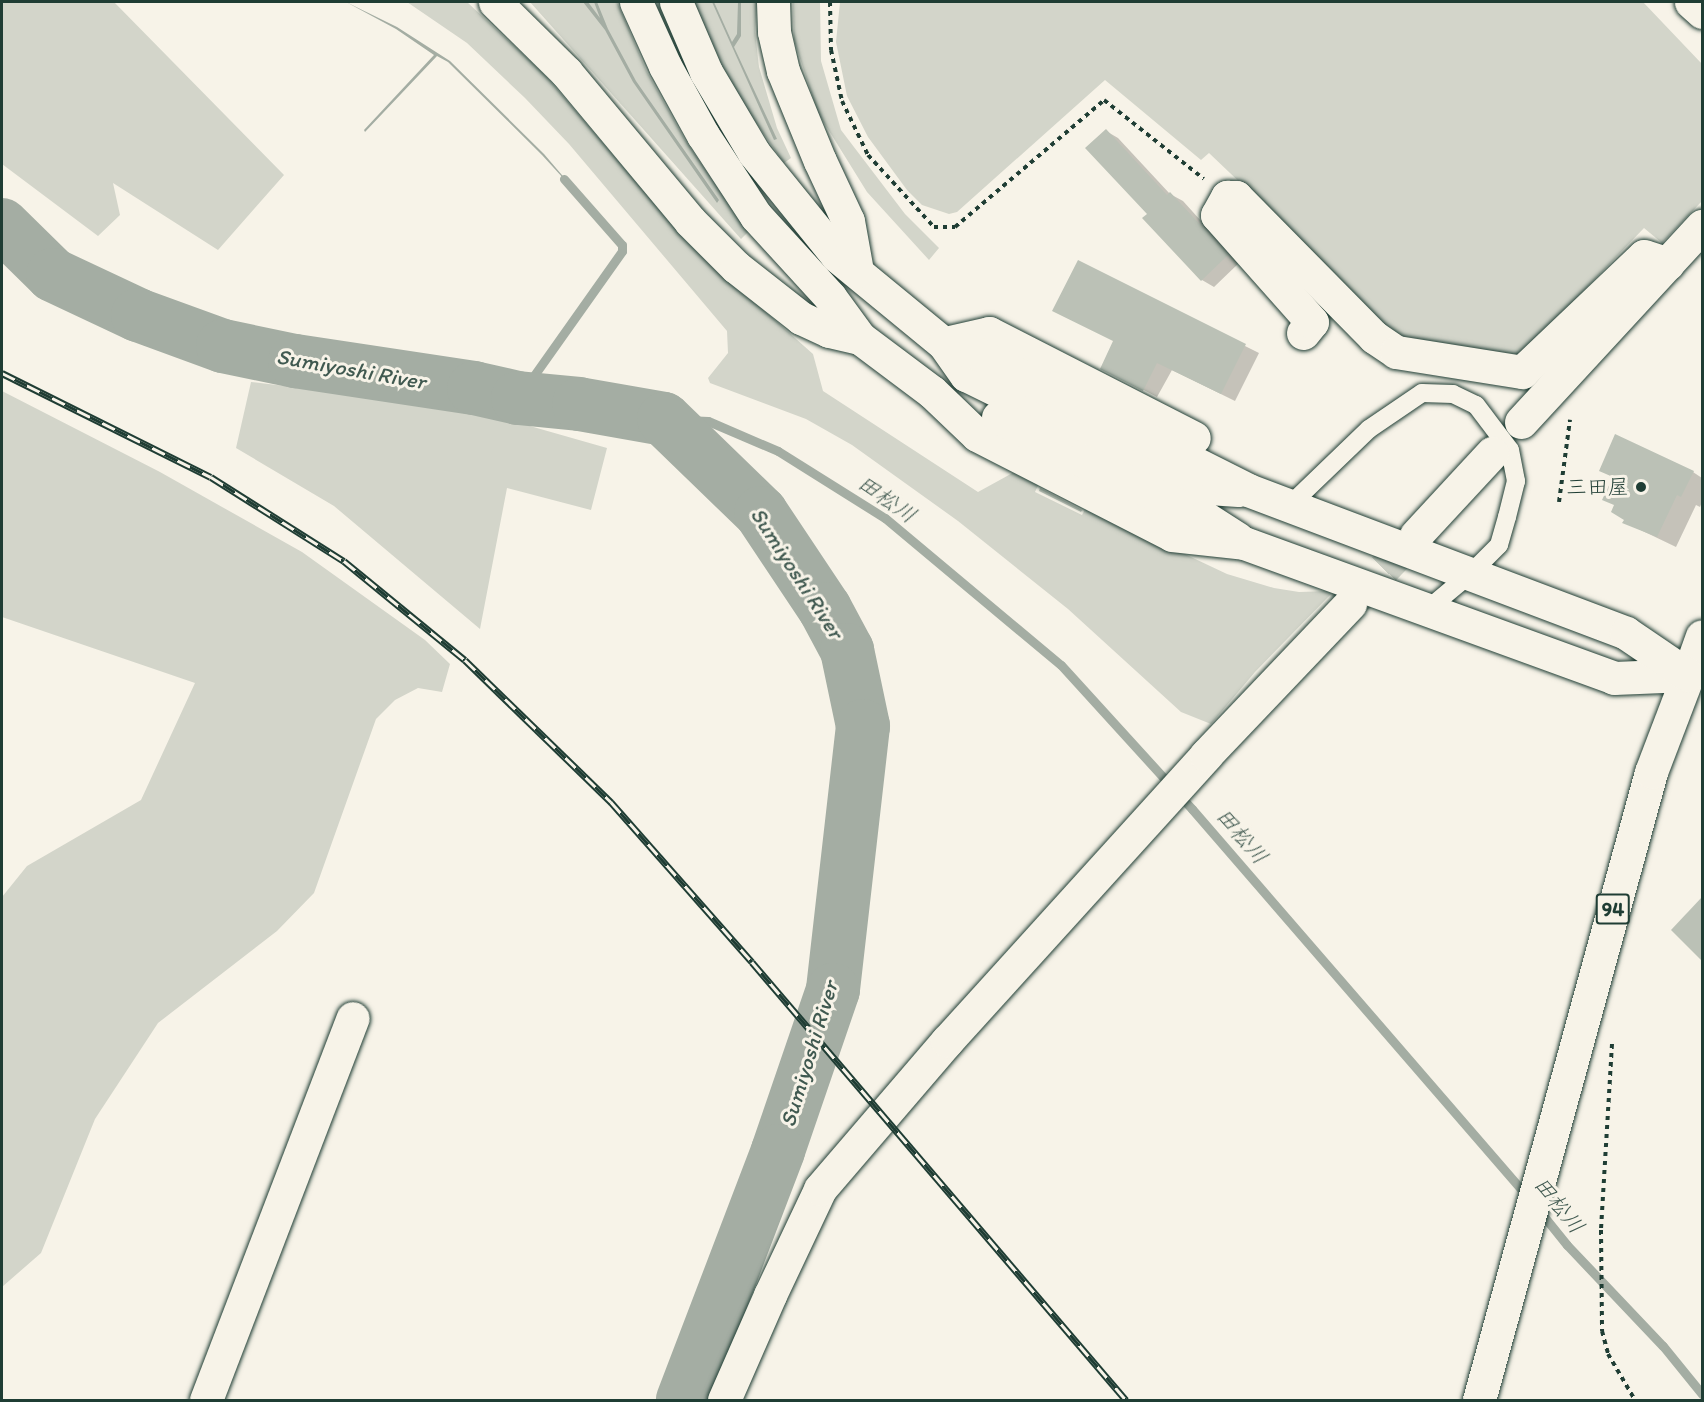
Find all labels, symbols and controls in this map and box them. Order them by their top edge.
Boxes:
water label: Sumiyoshi River [275,343,427,395]
water label: 田松川 [852,469,922,529]
place label: 三田屋 [1566,474,1629,500]
marker: 三田屋 [1634,480,1648,494]
water label: Sumiyoshi River [745,503,849,643]
water label: 田松川 [1210,802,1274,870]
road number: 94 [1595,892,1631,926]
water label: Sumiyoshi River [774,978,844,1130]
water label: 田松川 [1528,1171,1590,1239]

